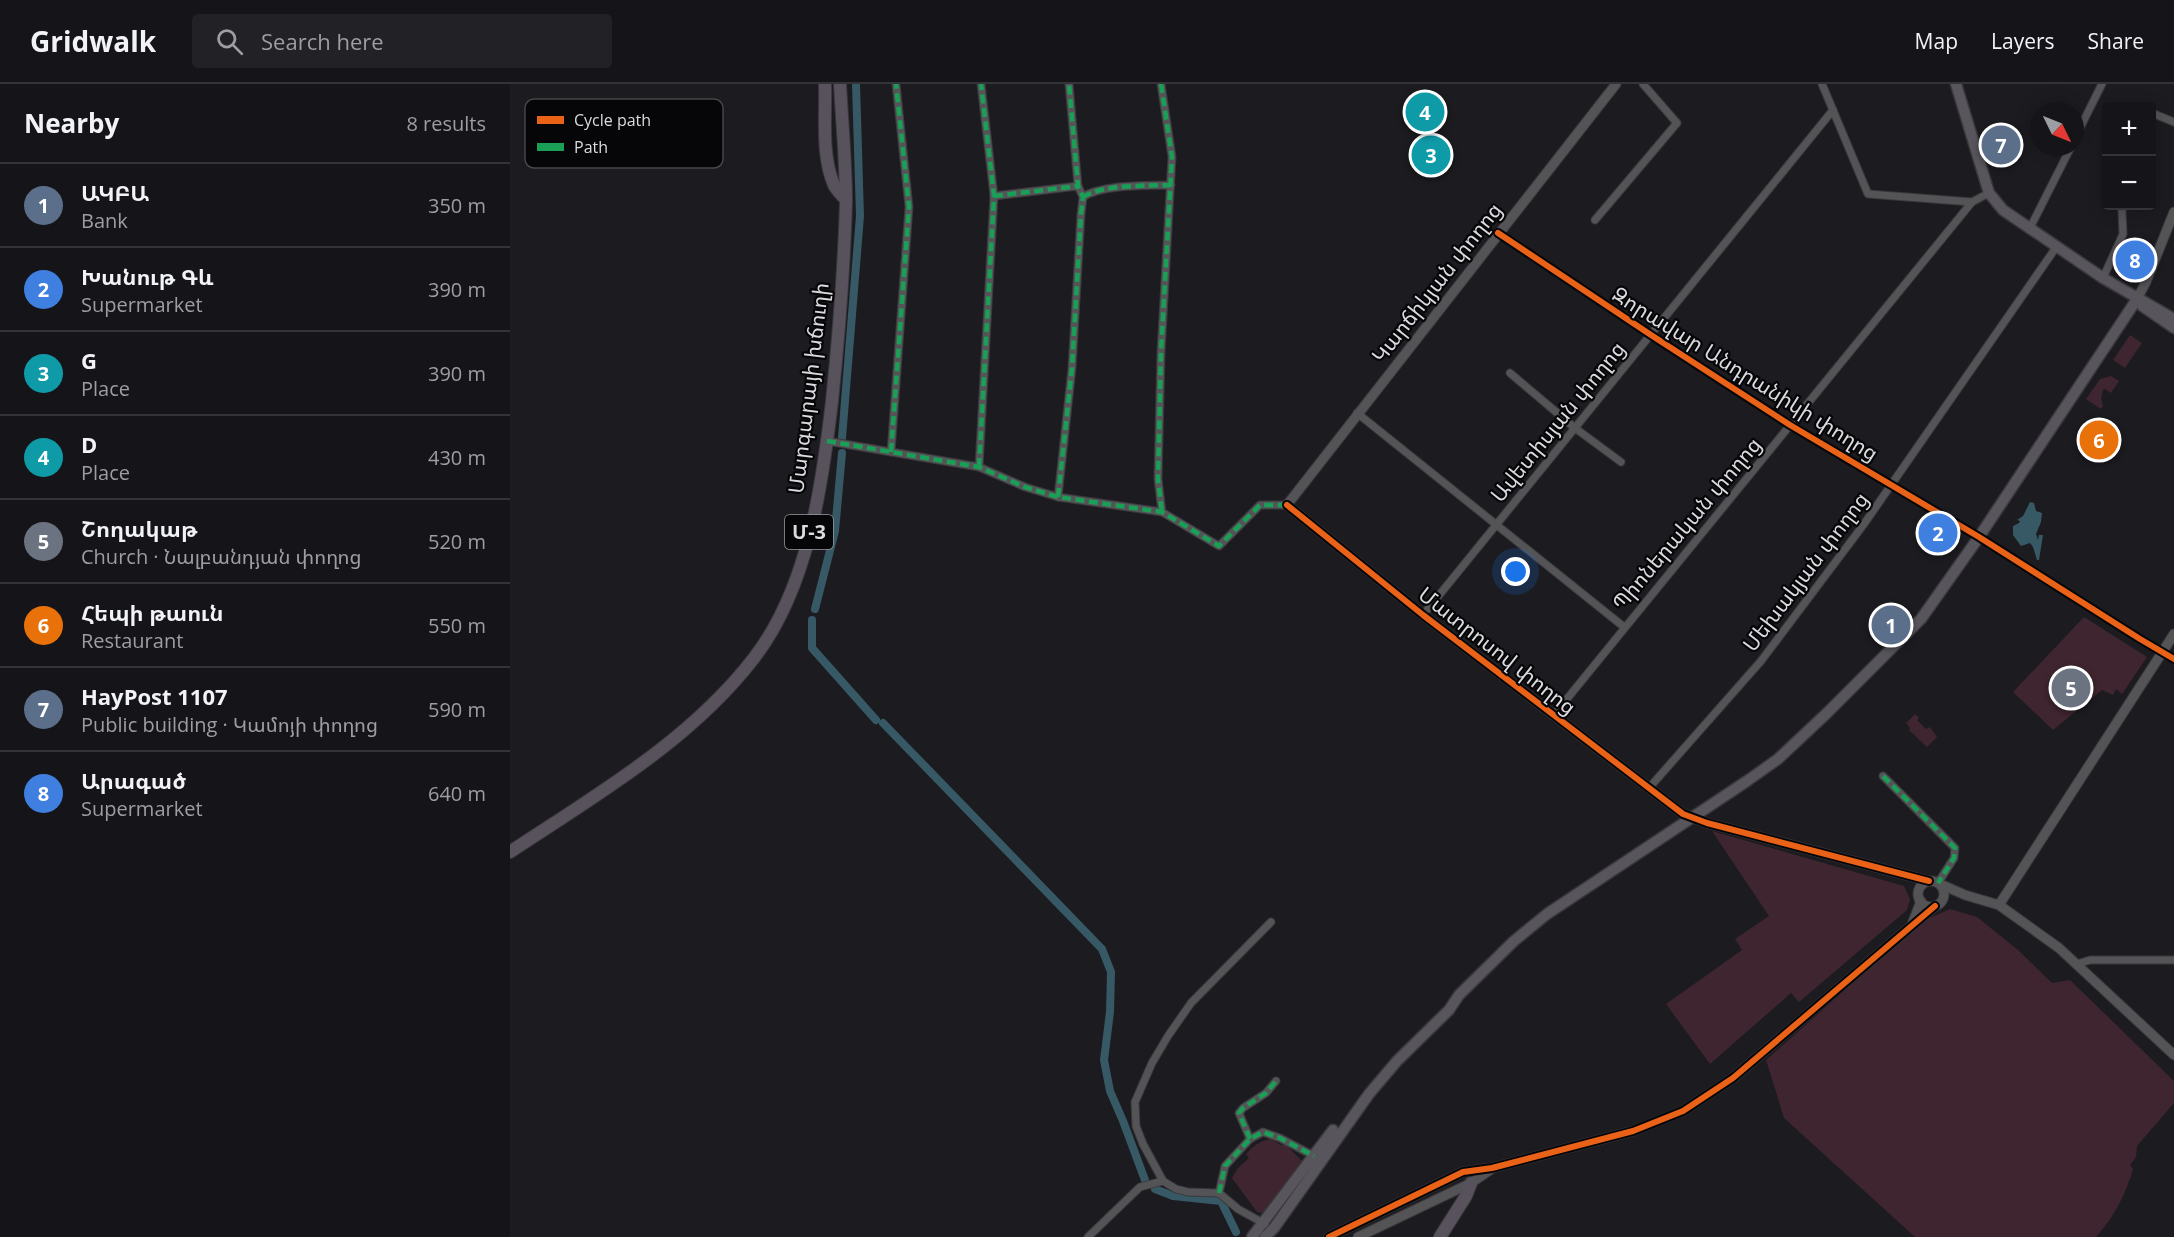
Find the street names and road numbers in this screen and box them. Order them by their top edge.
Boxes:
street label: Կարճիկյան փողոց [1365,197,1508,368]
street label: Զորավար Անդրանիկի փողոց [1607,280,1884,467]
street label: Մարգարայի խճուղի [781,281,835,495]
street label: Ավետիսյան փողոց [1484,335,1631,508]
street label: Պիոներական փողոց [1605,431,1767,616]
street label: Մեխակյան փողոց [1736,486,1874,657]
road number: Մ-3 [785,515,833,549]
street label: Մատրոսով փողոց [1413,580,1582,721]

